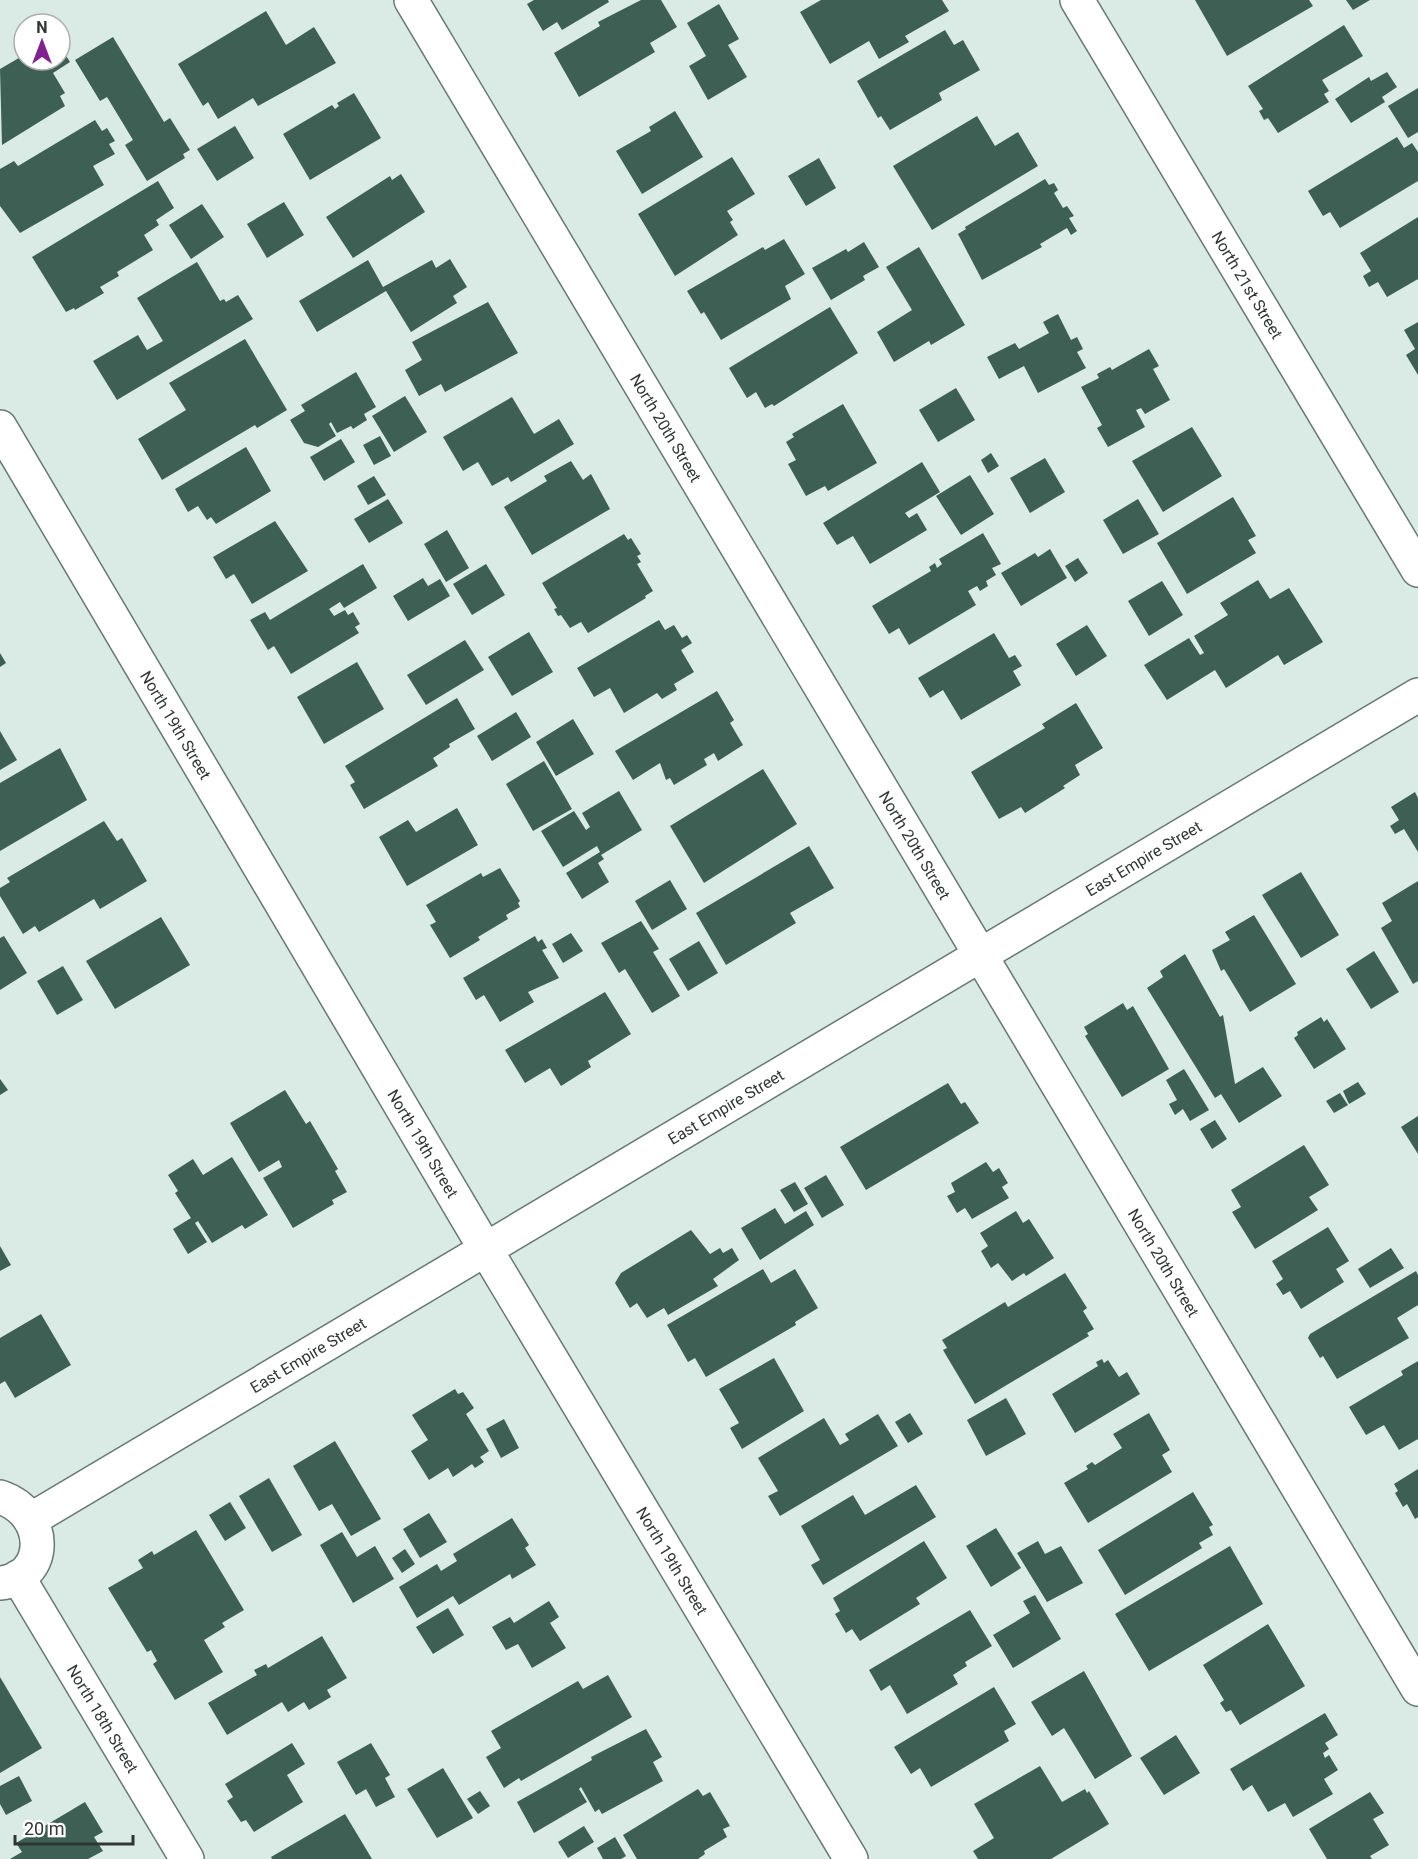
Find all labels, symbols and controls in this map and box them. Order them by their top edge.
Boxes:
north arrow [12,12,72,72]
text: N [36,18,48,37]
street label: North 21st Street [1208,228,1287,342]
street label: North 20th Street [626,370,705,486]
street label: North 19th Street [136,668,215,783]
street label: North 20th Street [875,788,954,903]
street label: East Empire Street [1082,817,1205,900]
street label: East Empire Street [665,1065,787,1149]
street label: North 19th Street [383,1086,462,1201]
street label: North 20th Street [1124,1205,1203,1320]
street label: East Empire Street [247,1314,369,1397]
street label: North 19th Street [632,1503,711,1618]
street label: North 18th Street [63,1661,142,1776]
scale bar [15,1808,134,1846]
text: 20 m [24,1818,64,1839]

